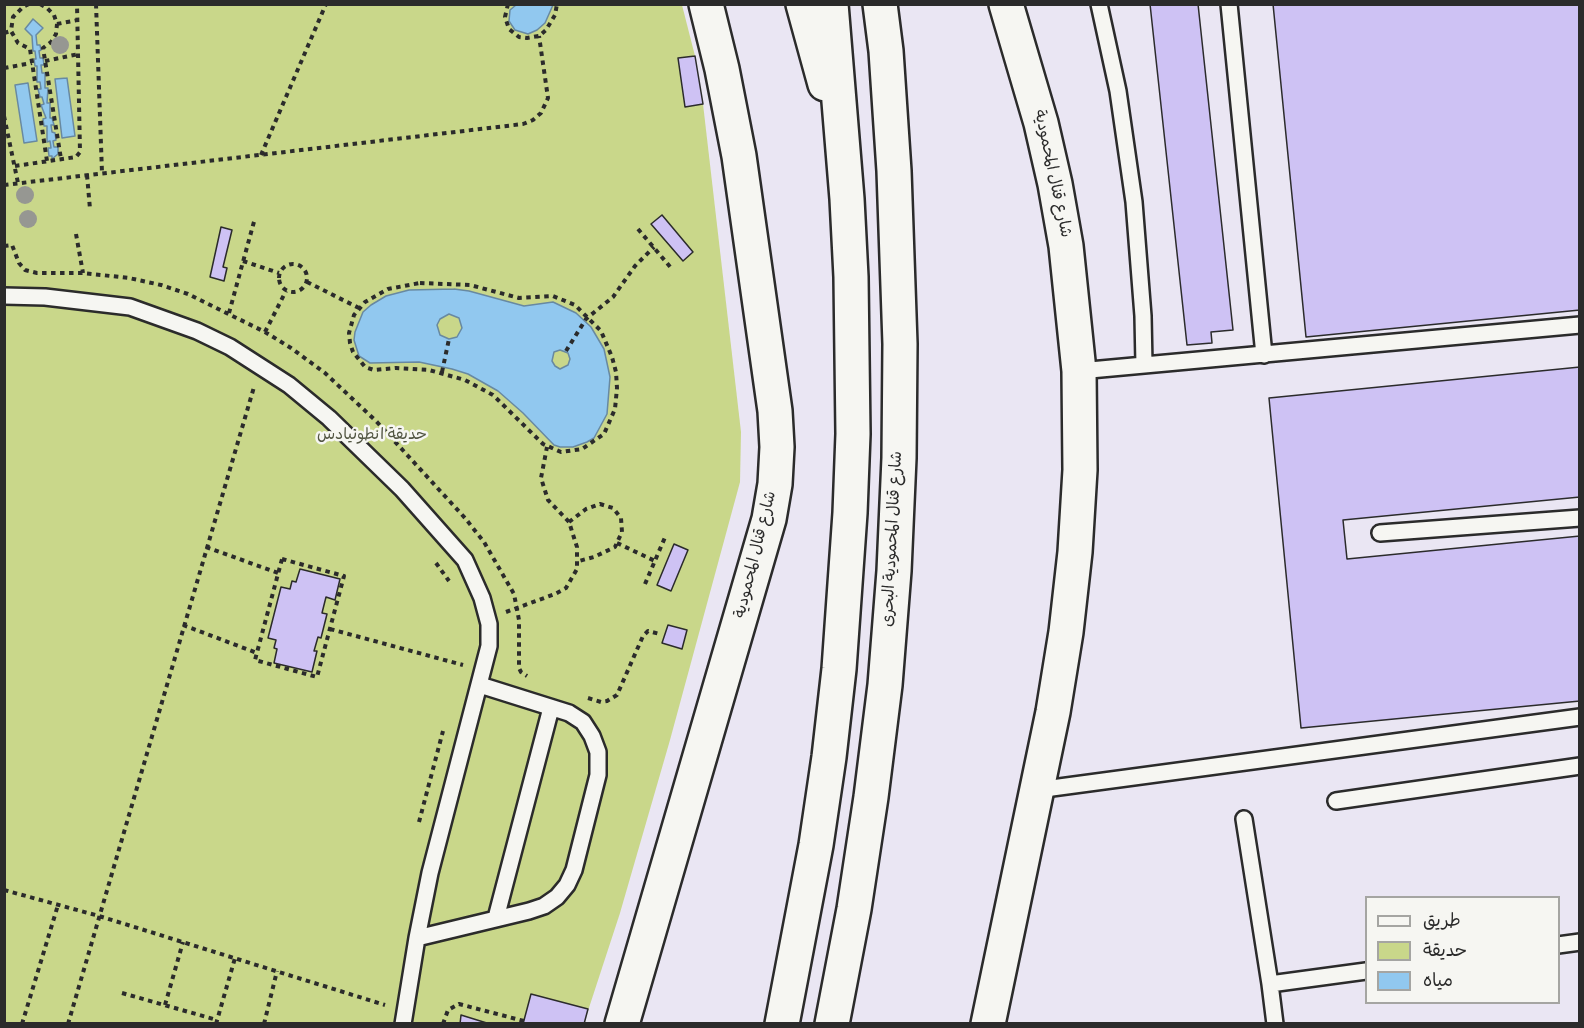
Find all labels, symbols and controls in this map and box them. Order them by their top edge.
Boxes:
street label: شارع قنال المحمودية [1028,108,1074,240]
park label: حديقة انطونيادس [317,427,427,447]
street label: شارع قنال المحمودية البحرى [880,451,908,627]
street label: شارع قنال المحمودية [732,490,782,620]
legend [1365,896,1560,1004]
text: طريق [1423,912,1461,933]
text: حديقة [1423,942,1467,963]
text: مياه [1423,972,1453,993]

